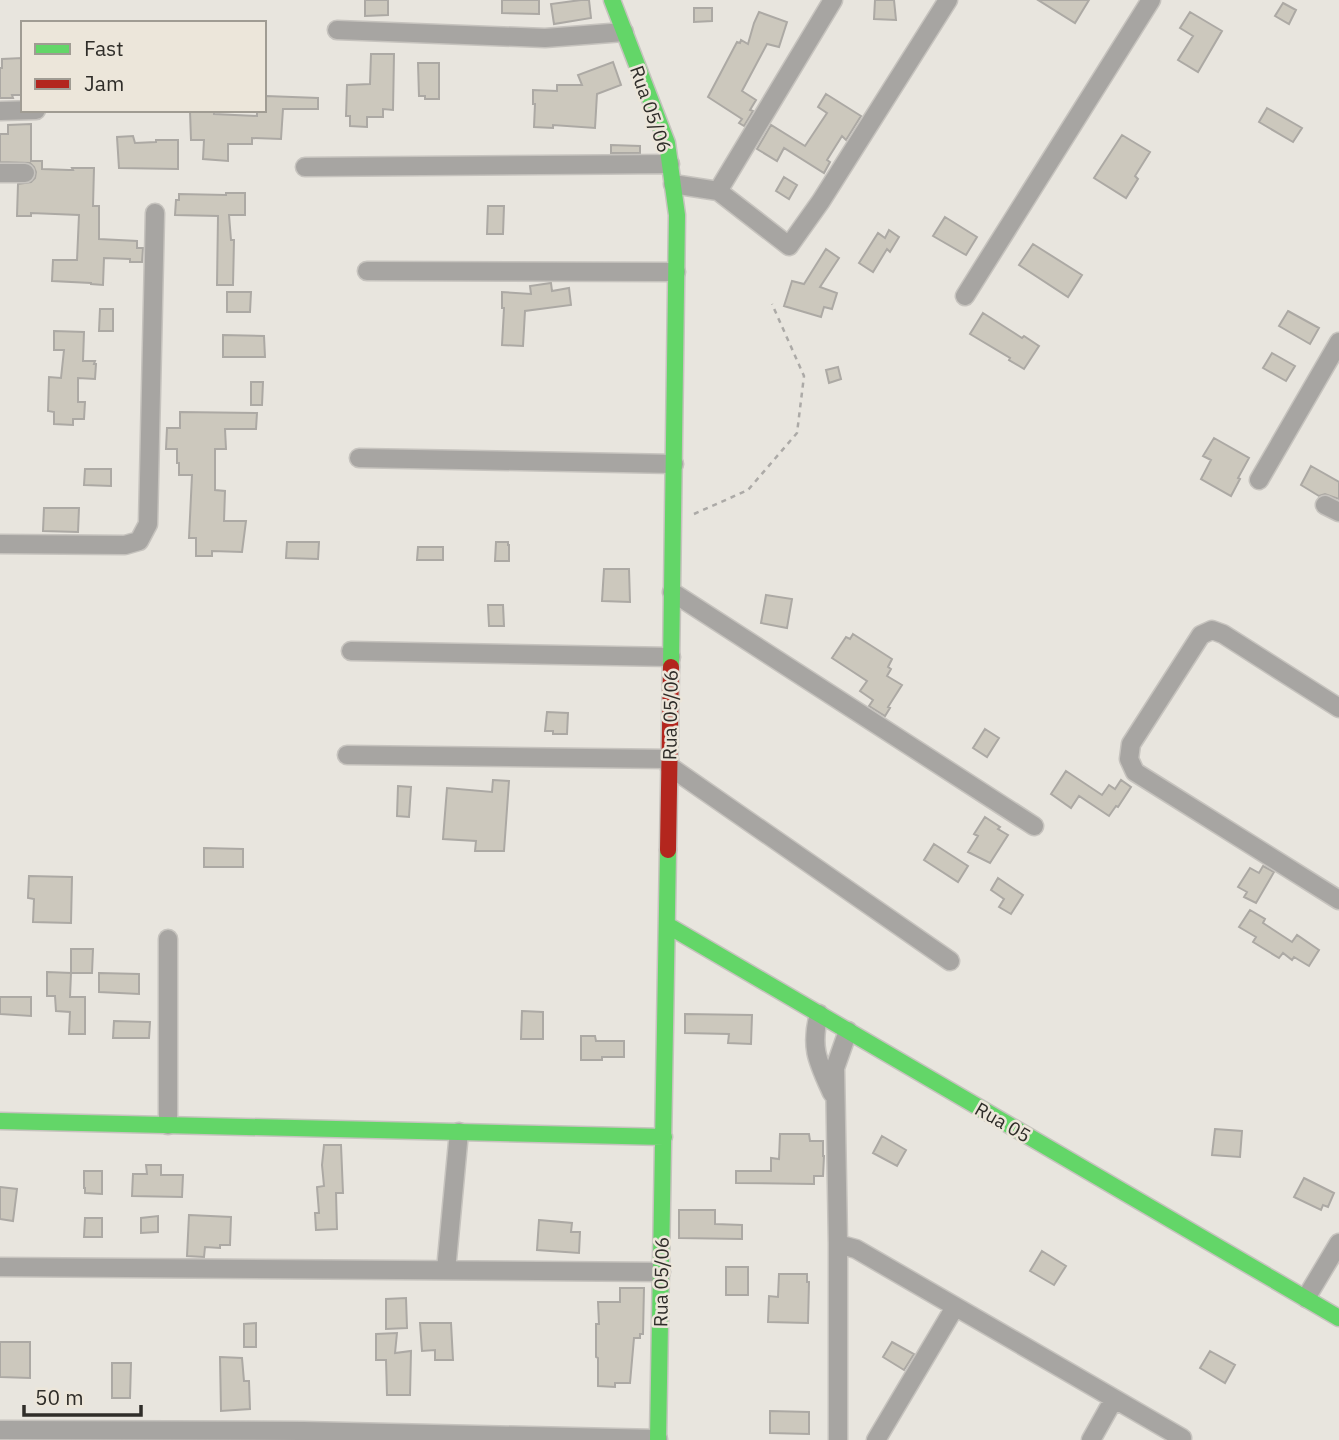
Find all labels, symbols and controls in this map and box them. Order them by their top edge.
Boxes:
legend [21,21,266,112]
text: Fast [84,34,124,62]
street label: Rua 05/06 [625,62,677,156]
text: Jam [84,69,124,97]
street label: Rua 05/06 [657,670,683,760]
street label: Rua 05 [971,1097,1035,1147]
street label: Rua 05/06 [648,1237,674,1327]
scale bar [24,1374,142,1418]
text: 50 m [35,1383,84,1411]

